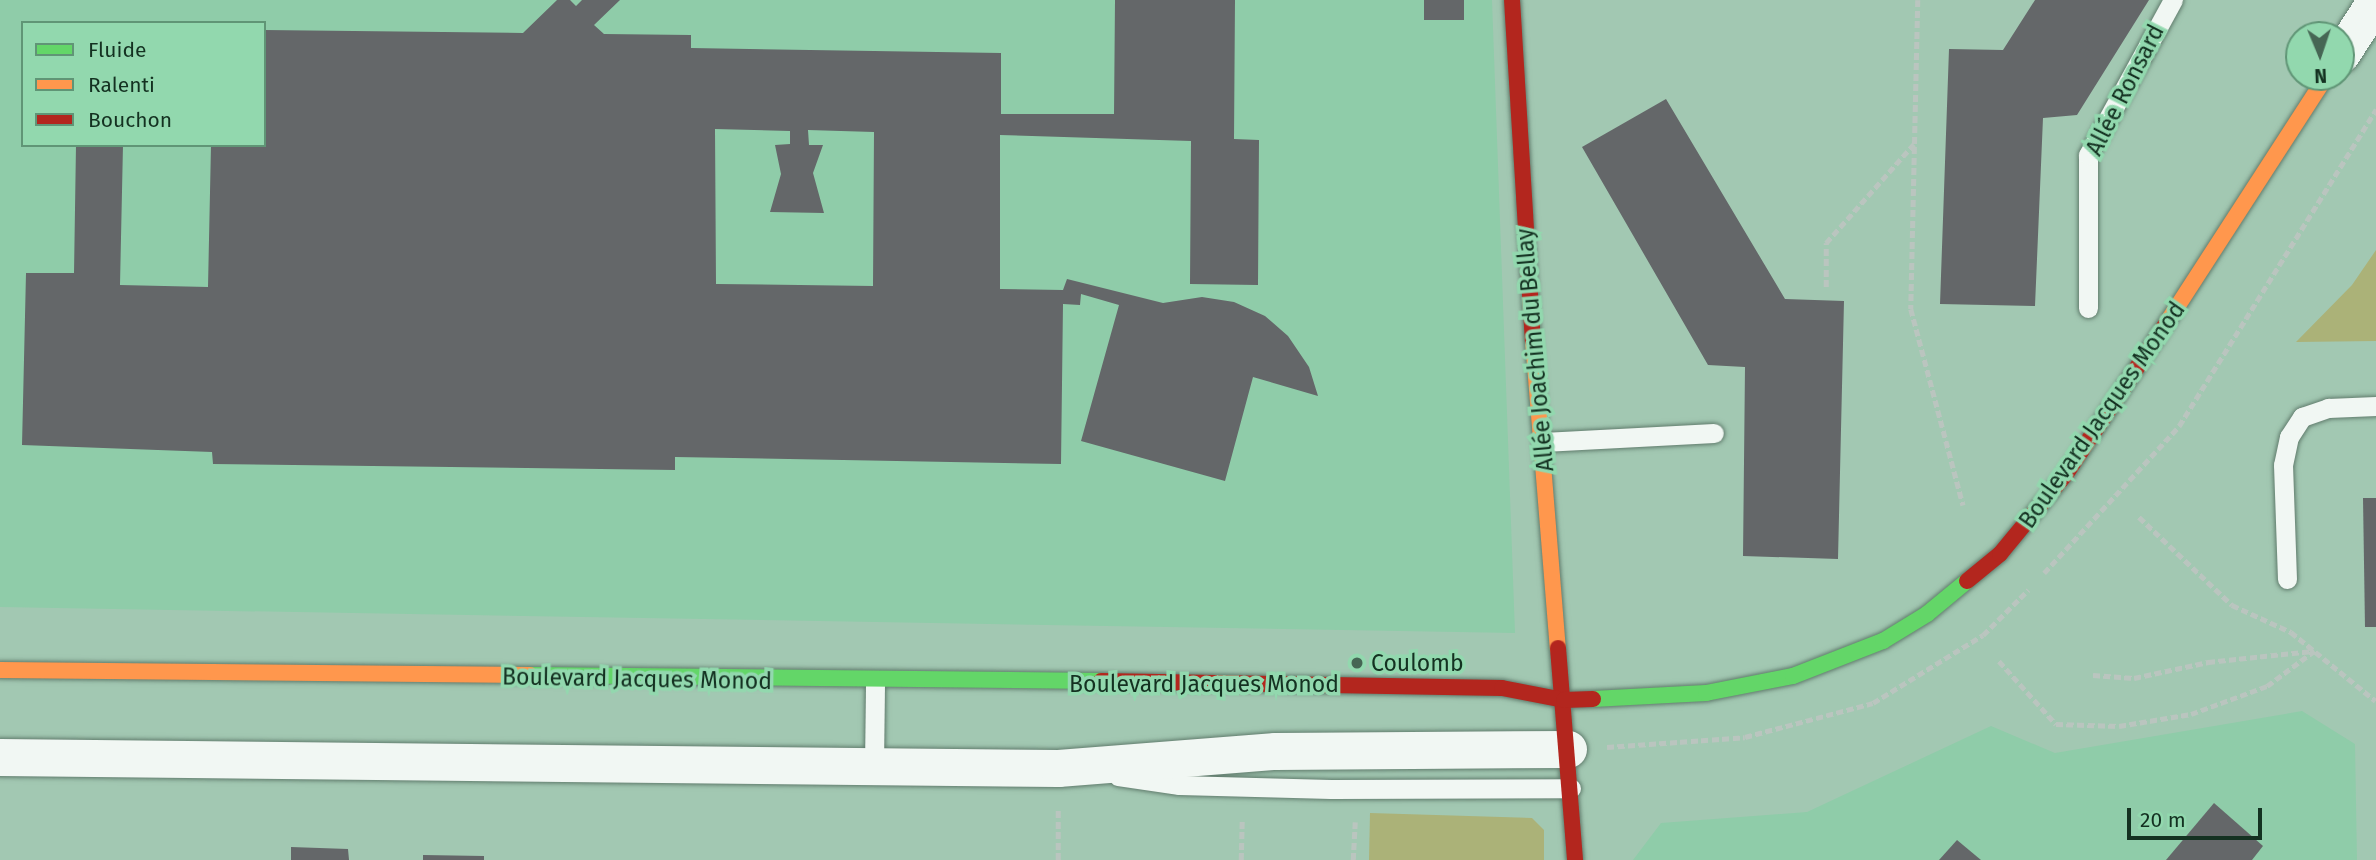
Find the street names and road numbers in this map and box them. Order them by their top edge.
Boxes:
street label: Allée Ronsard [2080,20,2170,160]
street label: Allée Joachim du Bellay [1511,227,1559,473]
street label: Boulevard Jacques Monod [2013,297,2191,533]
street label: Boulevard Jacques Monod [502,663,772,695]
street label: Boulevard Jacques Monod [1069,670,1339,698]

